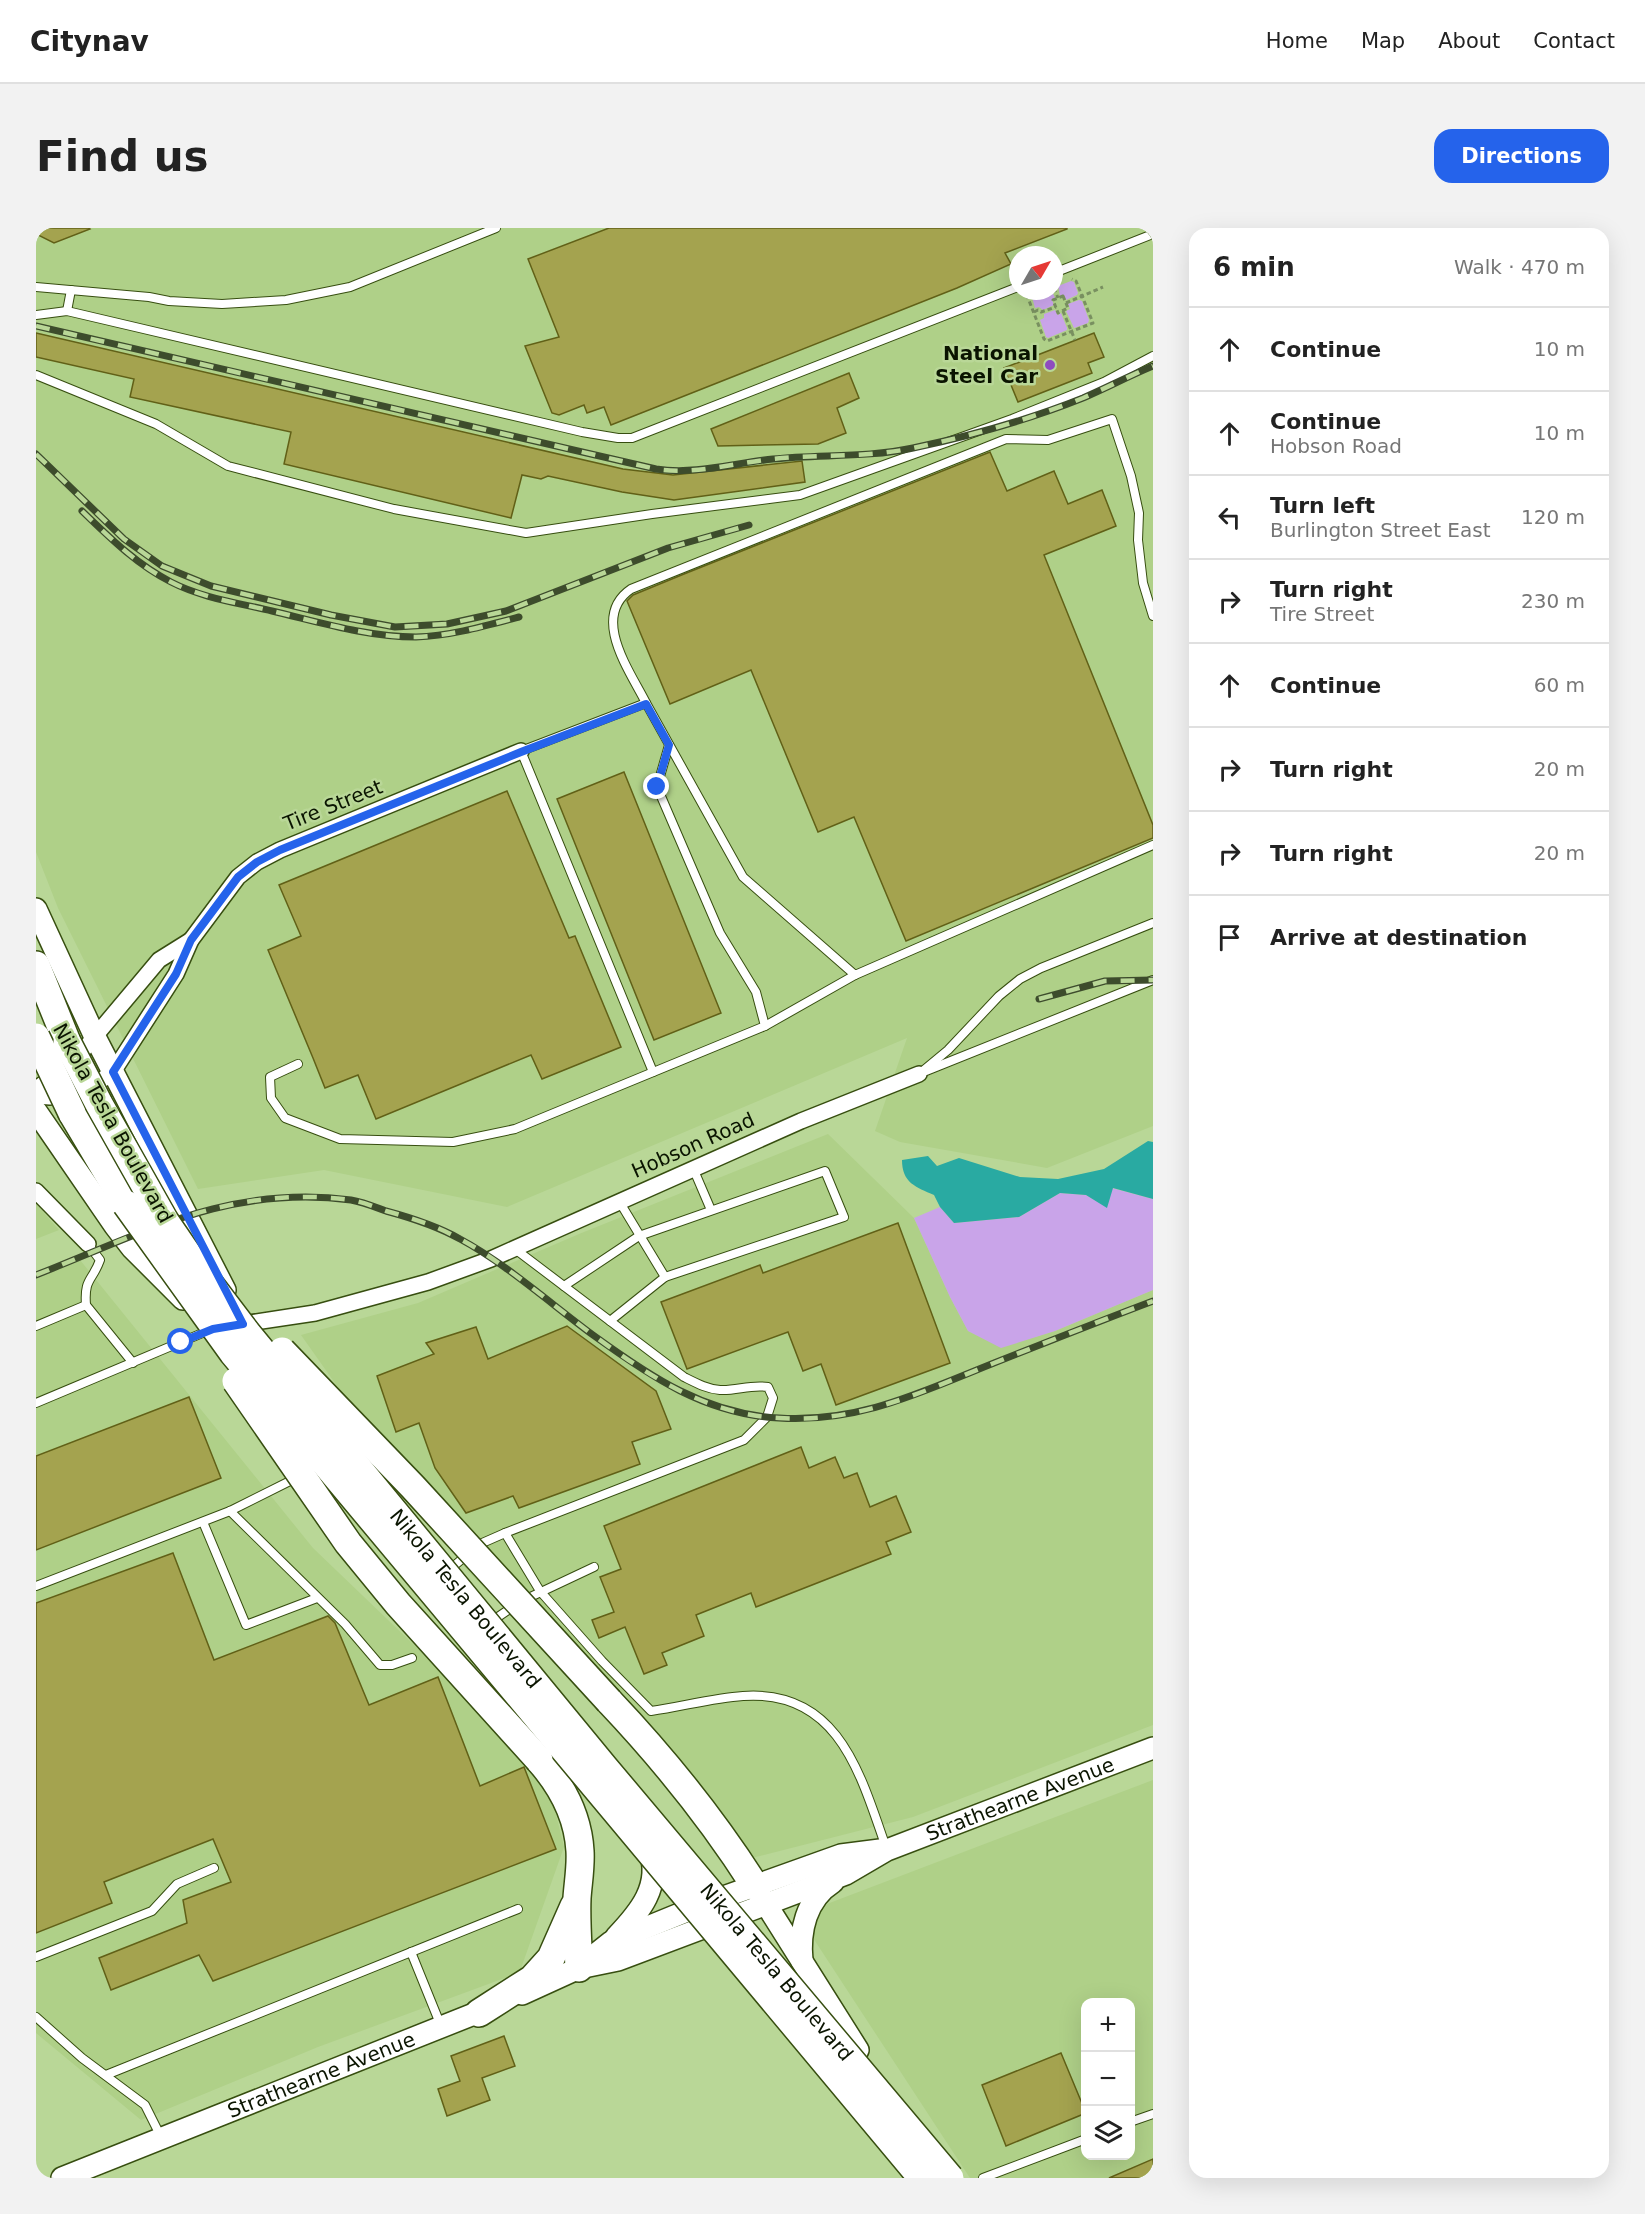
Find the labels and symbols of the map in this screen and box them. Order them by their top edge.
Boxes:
north arrow [1009,246,1063,300]
place label: National Steel Car [935,341,1038,388]
marker: National Steel Car [1043,358,1057,372]
route end [643,773,669,799]
street label: Tire Street [279,774,386,836]
street label: Nikola Tesla Boulevard [48,1019,178,1227]
street label: Hobson Road [628,1107,758,1183]
route start [167,1328,193,1354]
street label: Nikola Tesla Boulevard [385,1504,546,1693]
street label: Strathearne Avenue [922,1752,1117,1846]
street label: Nikola Tesla Boulevard [695,1878,858,2066]
street label: Strathearne Avenue [224,2027,418,2123]

